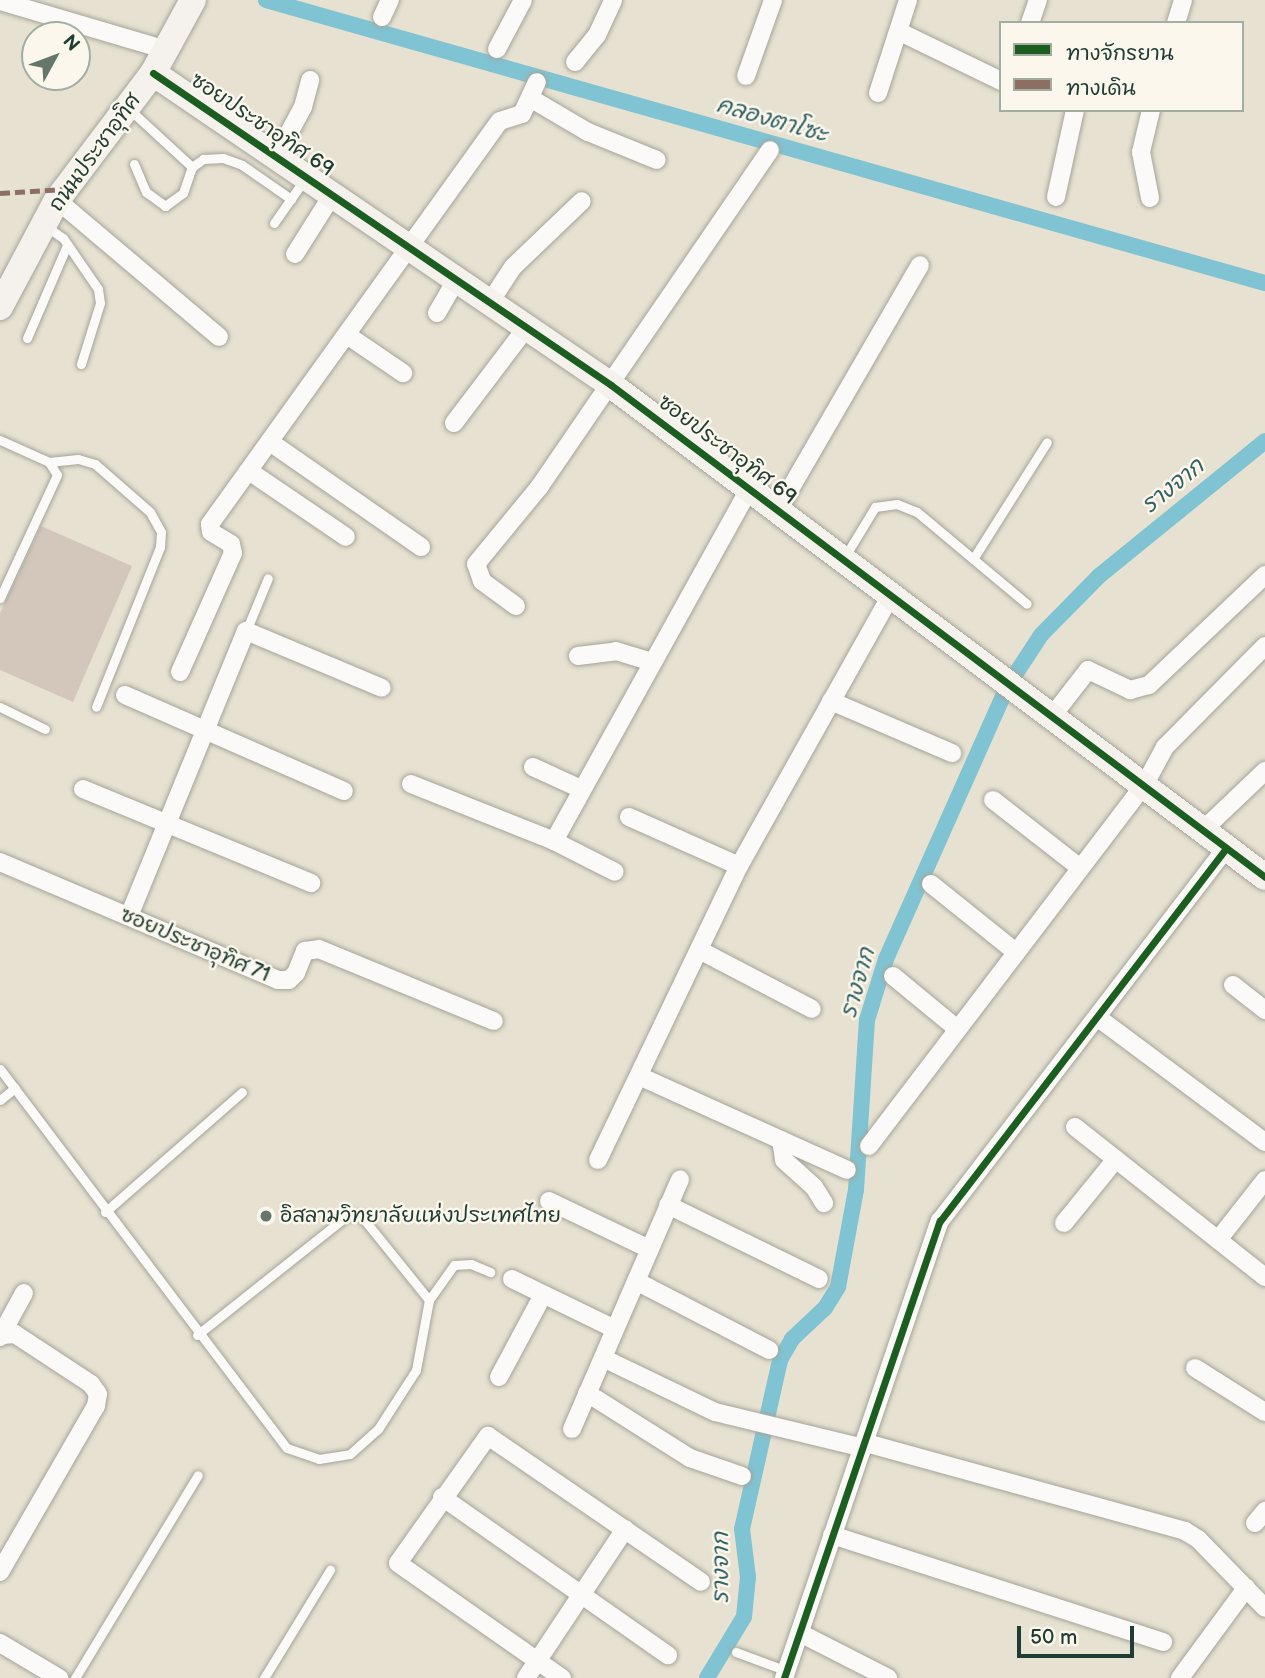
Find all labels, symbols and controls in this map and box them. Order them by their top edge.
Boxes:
north arrow [21,21,91,91]
legend [999,21,1244,112]
text: N [57,30,84,56]
text: ทางจักรยาน [1066,41,1174,66]
street label: ซอยประชาอุทิศ 69 [186,68,338,182]
text: ทางเดิน [1066,76,1136,101]
street label: ถนนประชาอุทิศ [44,89,146,217]
water label: คลองตาโซะ [713,91,831,149]
street label: ซอยประชาอุทิศ 69 [653,390,801,510]
water label: รางจาก [1136,453,1210,519]
street label: ซอยประชาอุทิศ 71 [116,902,274,988]
water label: รางจาก [835,945,881,1021]
place label: อิสลามวิทยาลัยแห่งประเทศไทย [280,1203,561,1229]
marker: อิสลามวิทยาลัยแห่งประเทศไทย [258,1208,274,1224]
water label: รางจาก [707,1532,735,1604]
scale bar [1020,1612,1137,1656]
text: 50 m [1030,1625,1077,1650]

